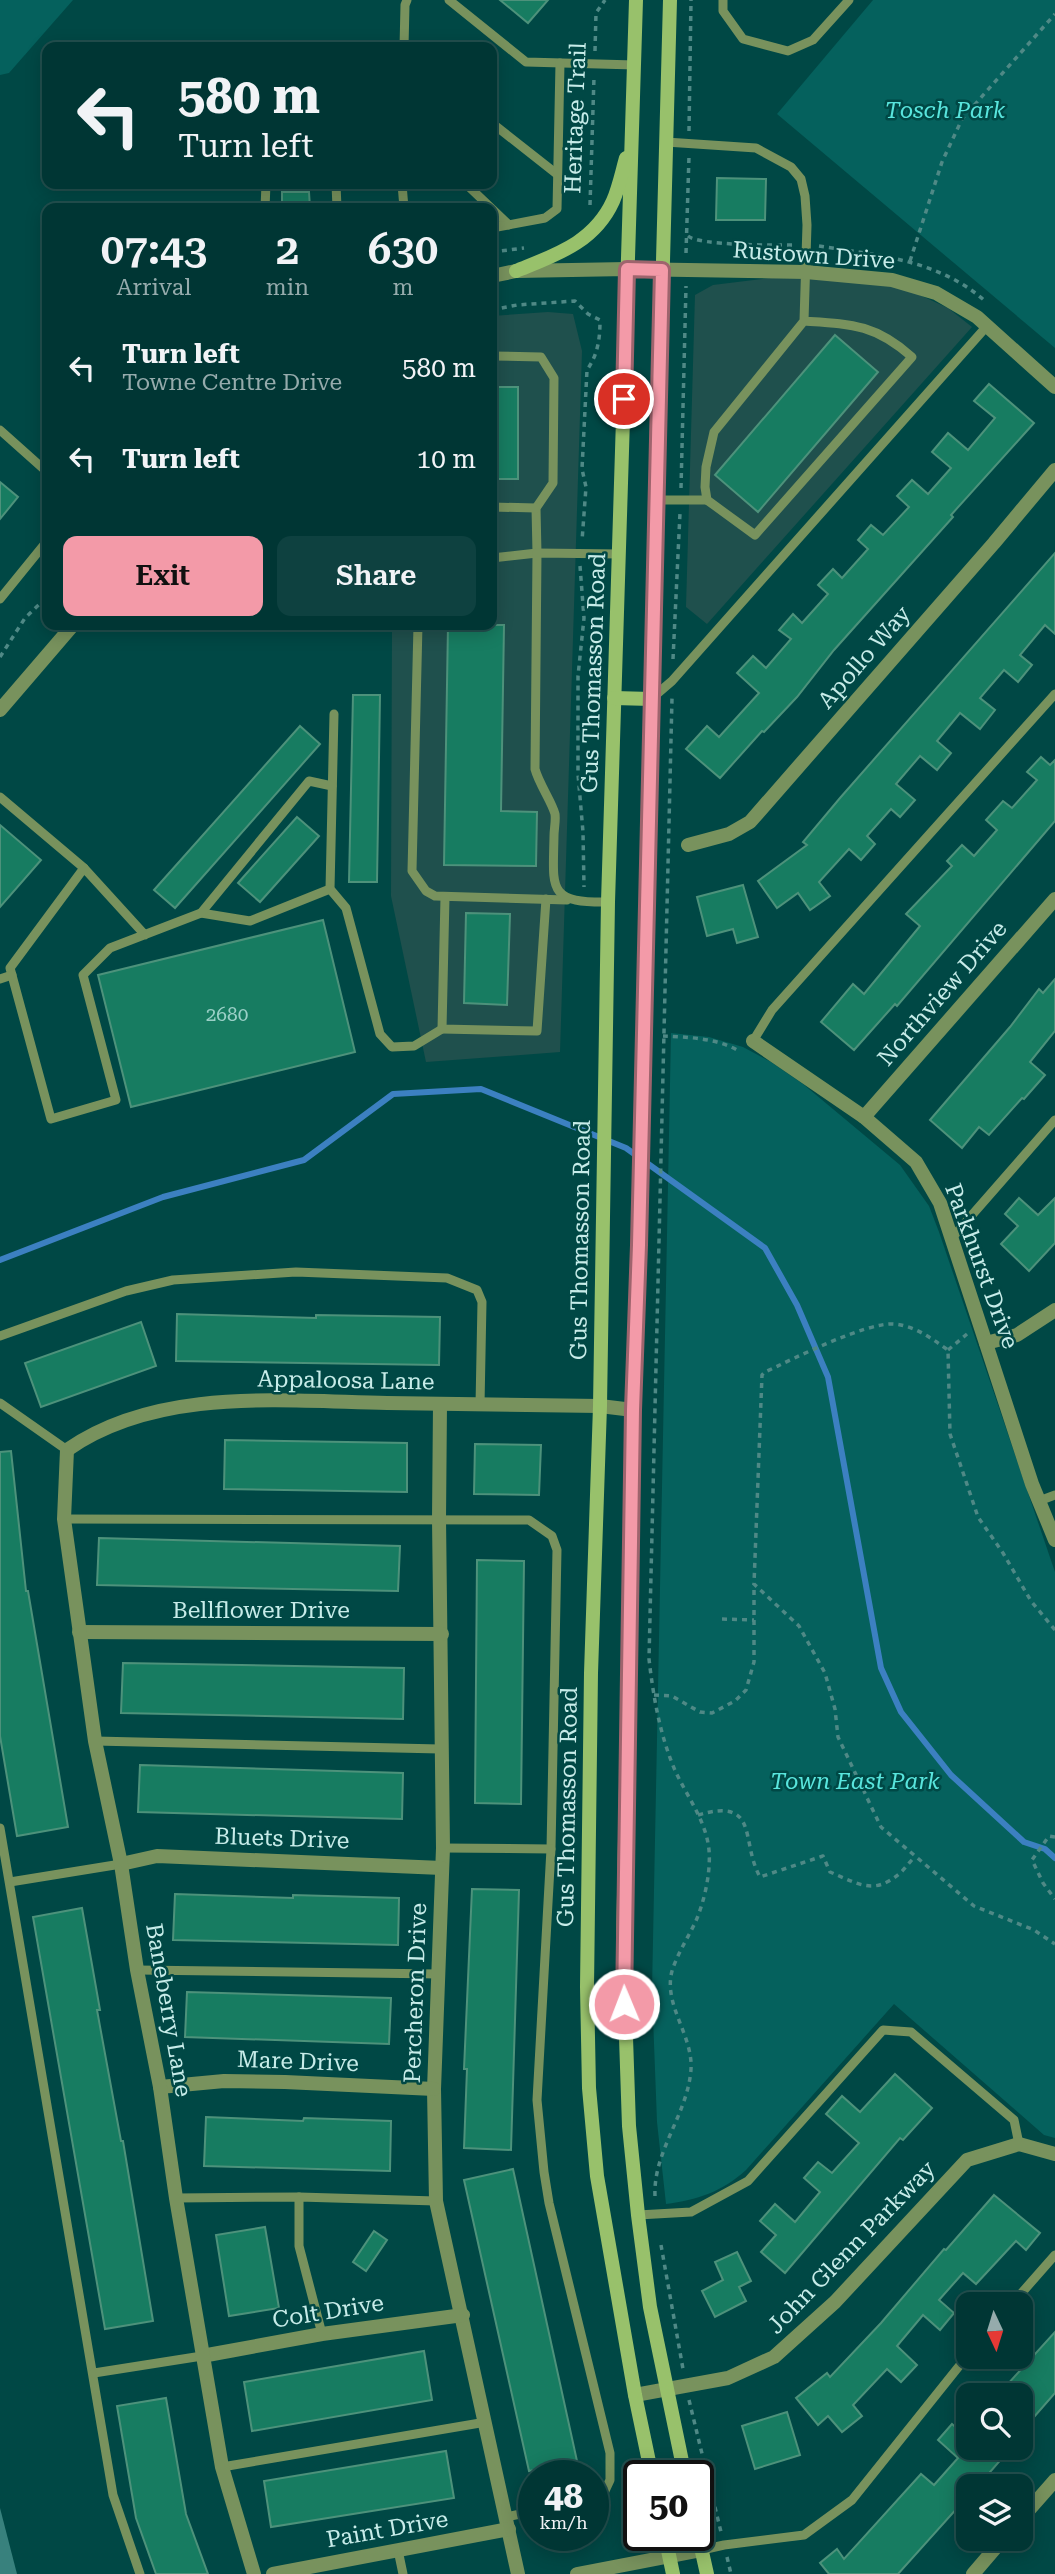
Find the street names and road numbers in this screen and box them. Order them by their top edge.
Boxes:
street label: Heritage Trail [559,42,592,194]
street label: Rustown Drive [732,236,896,275]
street label: Gus Thomasson Road [576,552,611,794]
street label: Apollo Way [812,600,917,714]
street label: Northview Drive [872,915,1013,1071]
street label: Gus Thomasson Road [565,1119,596,1360]
street label: Parkhurst Drive [939,1180,1024,1352]
street label: Appaloosa Lane [257,1365,435,1396]
street label: Bellflower Drive [172,1597,350,1624]
street label: Gus Thomasson Road [552,1686,583,1927]
street label: Bluets Drive [214,1823,350,1854]
street label: Percheron Drive [399,1902,432,2084]
street label: Baneberry Lane [140,1921,197,2099]
street label: Mare Drive [237,2046,359,2077]
street label: John Glenn Parkway [762,2155,941,2339]
street label: Colt Drive [271,2289,386,2334]
street label: Paint Drive [324,2505,450,2553]

